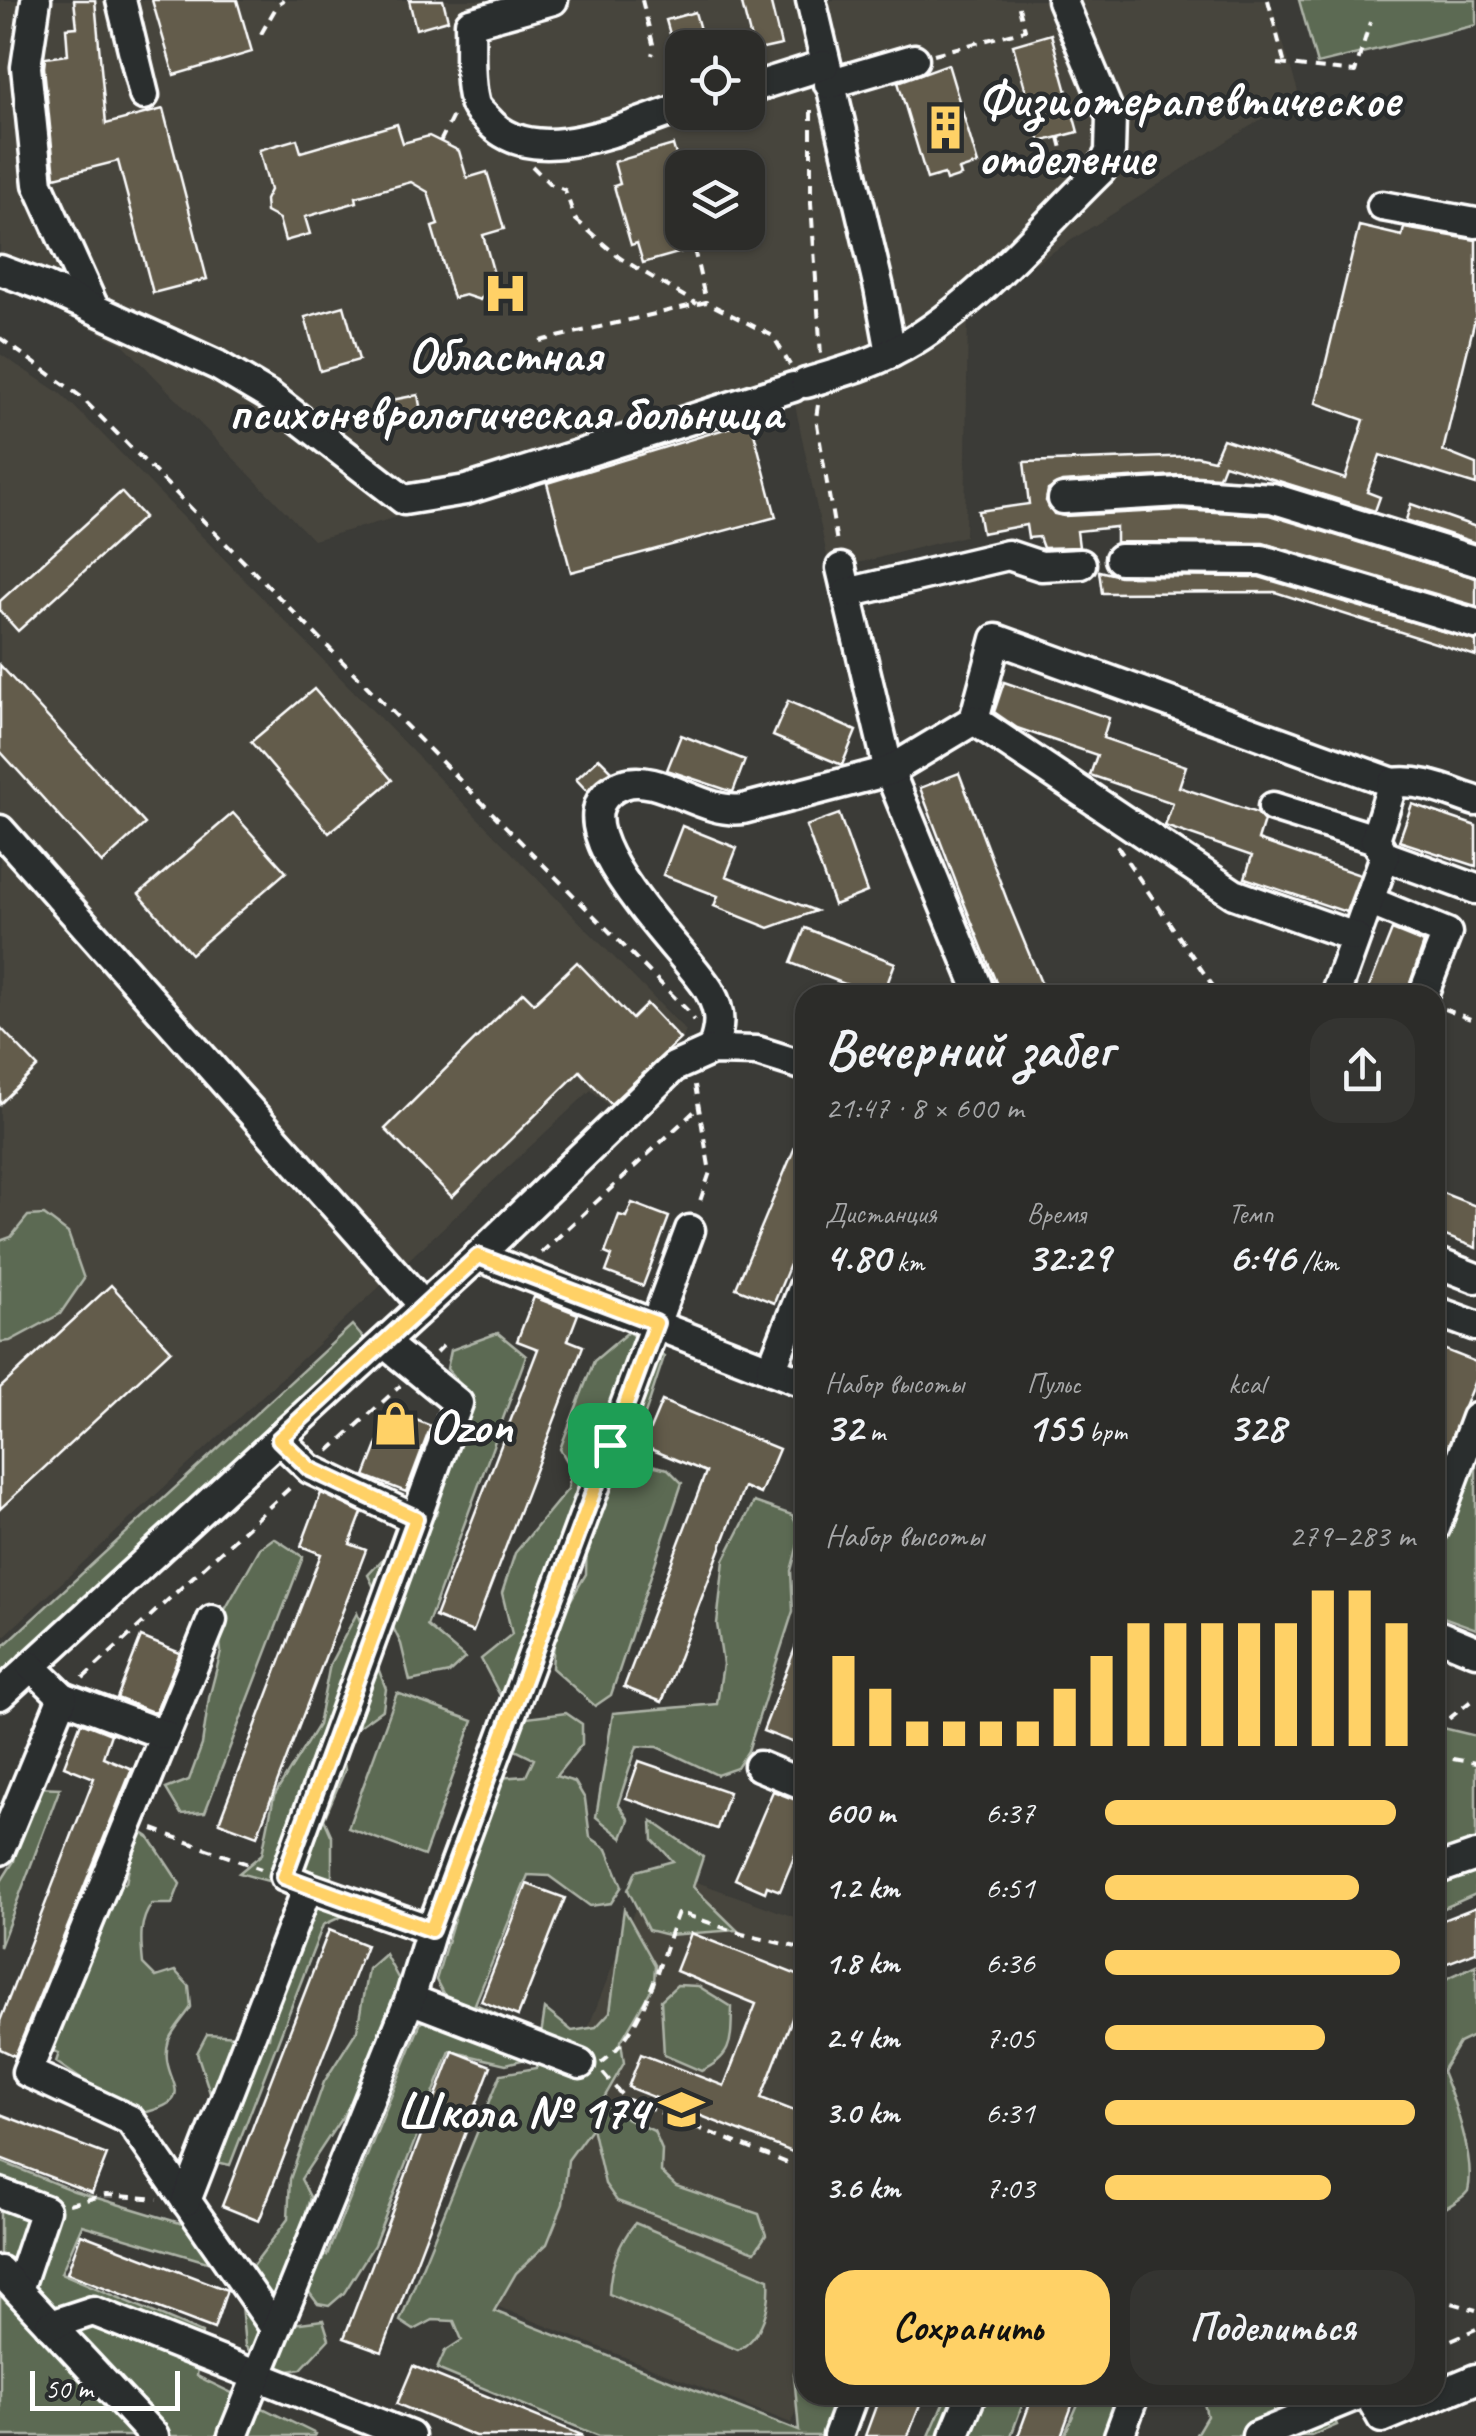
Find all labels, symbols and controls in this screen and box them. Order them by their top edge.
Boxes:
map controls [665,30,765,250]
button: locate [665,30,765,130]
place label: Физиотерапевтическое отделение [978,68,1403,189]
building icon: Физиотерапевтическое отделение [921,103,969,151]
button: layers [665,150,765,250]
hospital icon: Областная психоневрологическая больница [481,270,529,318]
place label: Областная психоневрологическая больница [228,323,786,444]
text: Вечерний забег [825,1014,1113,1084]
button: share [1310,1018,1415,1123]
text: 21:47 · 8 × 600 m [825,1087,1023,1128]
text: Дистанция [825,1196,937,1231]
text: Время [1027,1196,1086,1231]
text: Темп [1228,1196,1273,1231]
text: 4.80 [825,1231,890,1284]
text: 32:29 [1027,1231,1110,1284]
text: 6:46 [1228,1231,1295,1284]
text: km [890,1244,924,1279]
text: /km [1295,1244,1338,1279]
text: Набор высоты [825,1366,964,1401]
text: Пульс [1027,1366,1081,1401]
text: kcal [1228,1366,1265,1401]
place label: Ozon [429,1394,514,1457]
shop icon: Ozon [372,1400,420,1448]
text: 32 [825,1401,863,1454]
text: 155 [1027,1401,1082,1454]
text: 328 [1228,1401,1285,1454]
pin [568,1403,653,1488]
text: m [863,1414,885,1449]
text: bpm [1082,1414,1127,1449]
icon: arrive [583,1418,638,1473]
text: Набор высоты [825,1515,984,1556]
text: 279–283 m [1289,1515,1415,1556]
text: 600 m [825,1792,895,1833]
text: 6:37 [985,1792,1035,1833]
text: 1.2 km [825,1867,899,1908]
text: 6:51 [985,1867,1035,1908]
text: 1.8 km [825,1942,899,1983]
text: 6:36 [985,1942,1035,1983]
text: 2.4 km [825,2017,899,2058]
text: 7:05 [985,2017,1035,2058]
place label: Школа № 174 [396,2080,653,2143]
school or university icon: Школа № 174 [657,2086,705,2134]
text: 3.0 km [825,2092,899,2133]
text: 6:31 [985,2092,1035,2133]
text: 3.6 km [825,2167,900,2208]
text: 7:03 [985,2167,1035,2208]
button: Сохранить [825,2270,1110,2385]
button: Поделиться [1130,2270,1415,2385]
scale bar [30,2366,180,2410]
text: 50 m [45,2371,93,2406]

